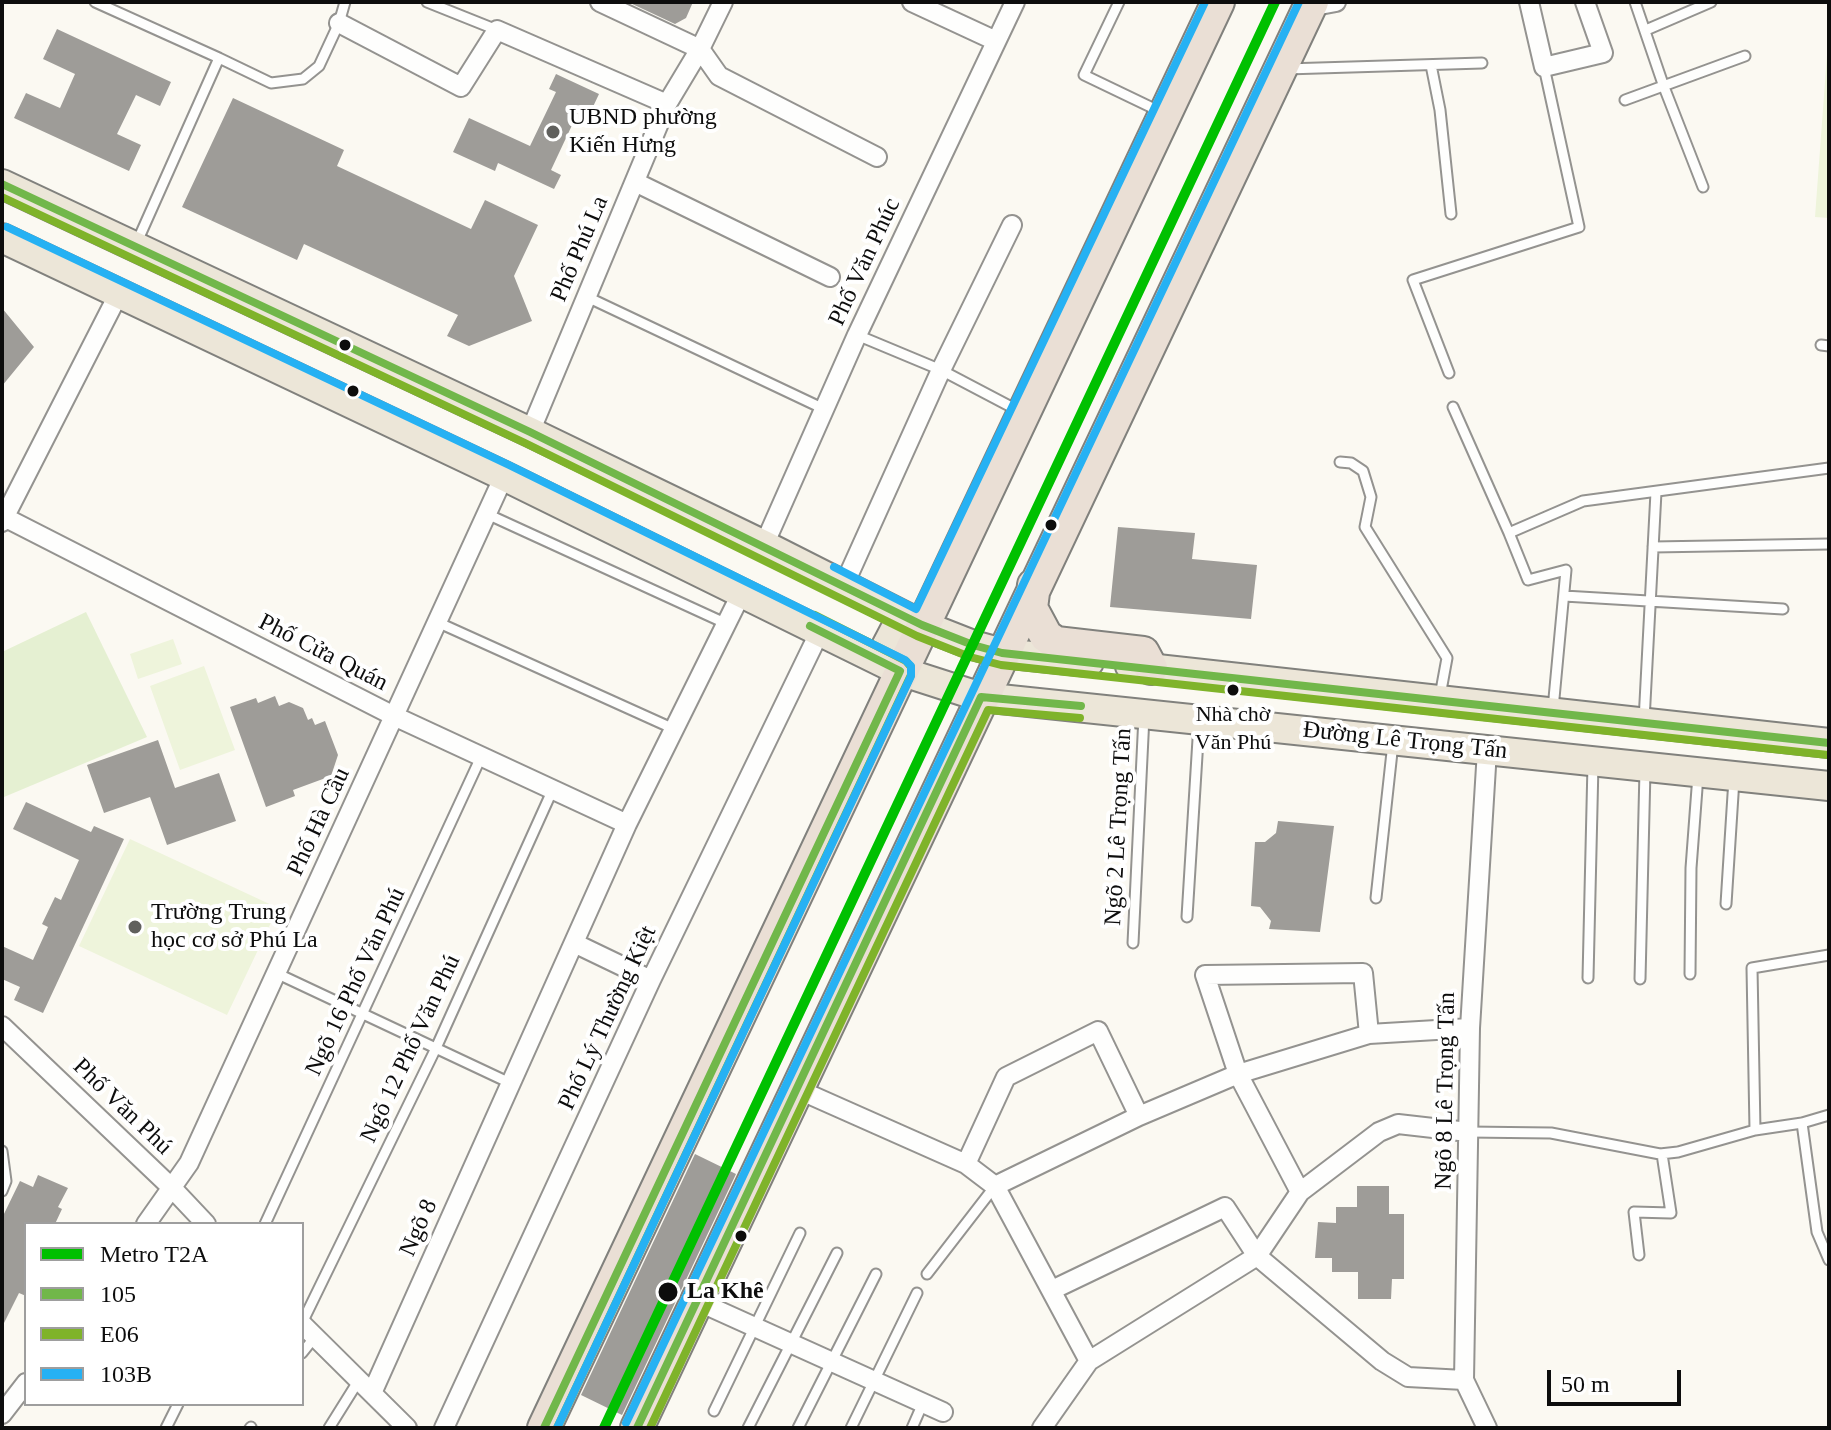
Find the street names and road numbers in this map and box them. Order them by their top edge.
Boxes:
street label: Phố Phú La [545,192,615,306]
street label: Phố Văn Phúc [823,194,907,330]
street label: Phố Cửa Quán [254,608,392,698]
street label: Đường Lê Trọng Tấn [1301,716,1509,766]
street label: Ngõ 2 Lê Trọng Tấn [1099,727,1139,927]
street label: Phố Hà Cầu [281,763,357,881]
street label: Ngõ 16 Phố Văn Phú [300,883,412,1081]
street label: Phố Lý Thường Kiệt [553,921,663,1115]
street label: Ngõ 12 Phố Văn Phú [355,950,467,1148]
street label: Ngõ 8 Lê Trọng Tấn [1430,992,1462,1190]
street label: Phố Văn Phú [66,1053,178,1161]
street label: Ngõ 8 [394,1195,444,1261]

